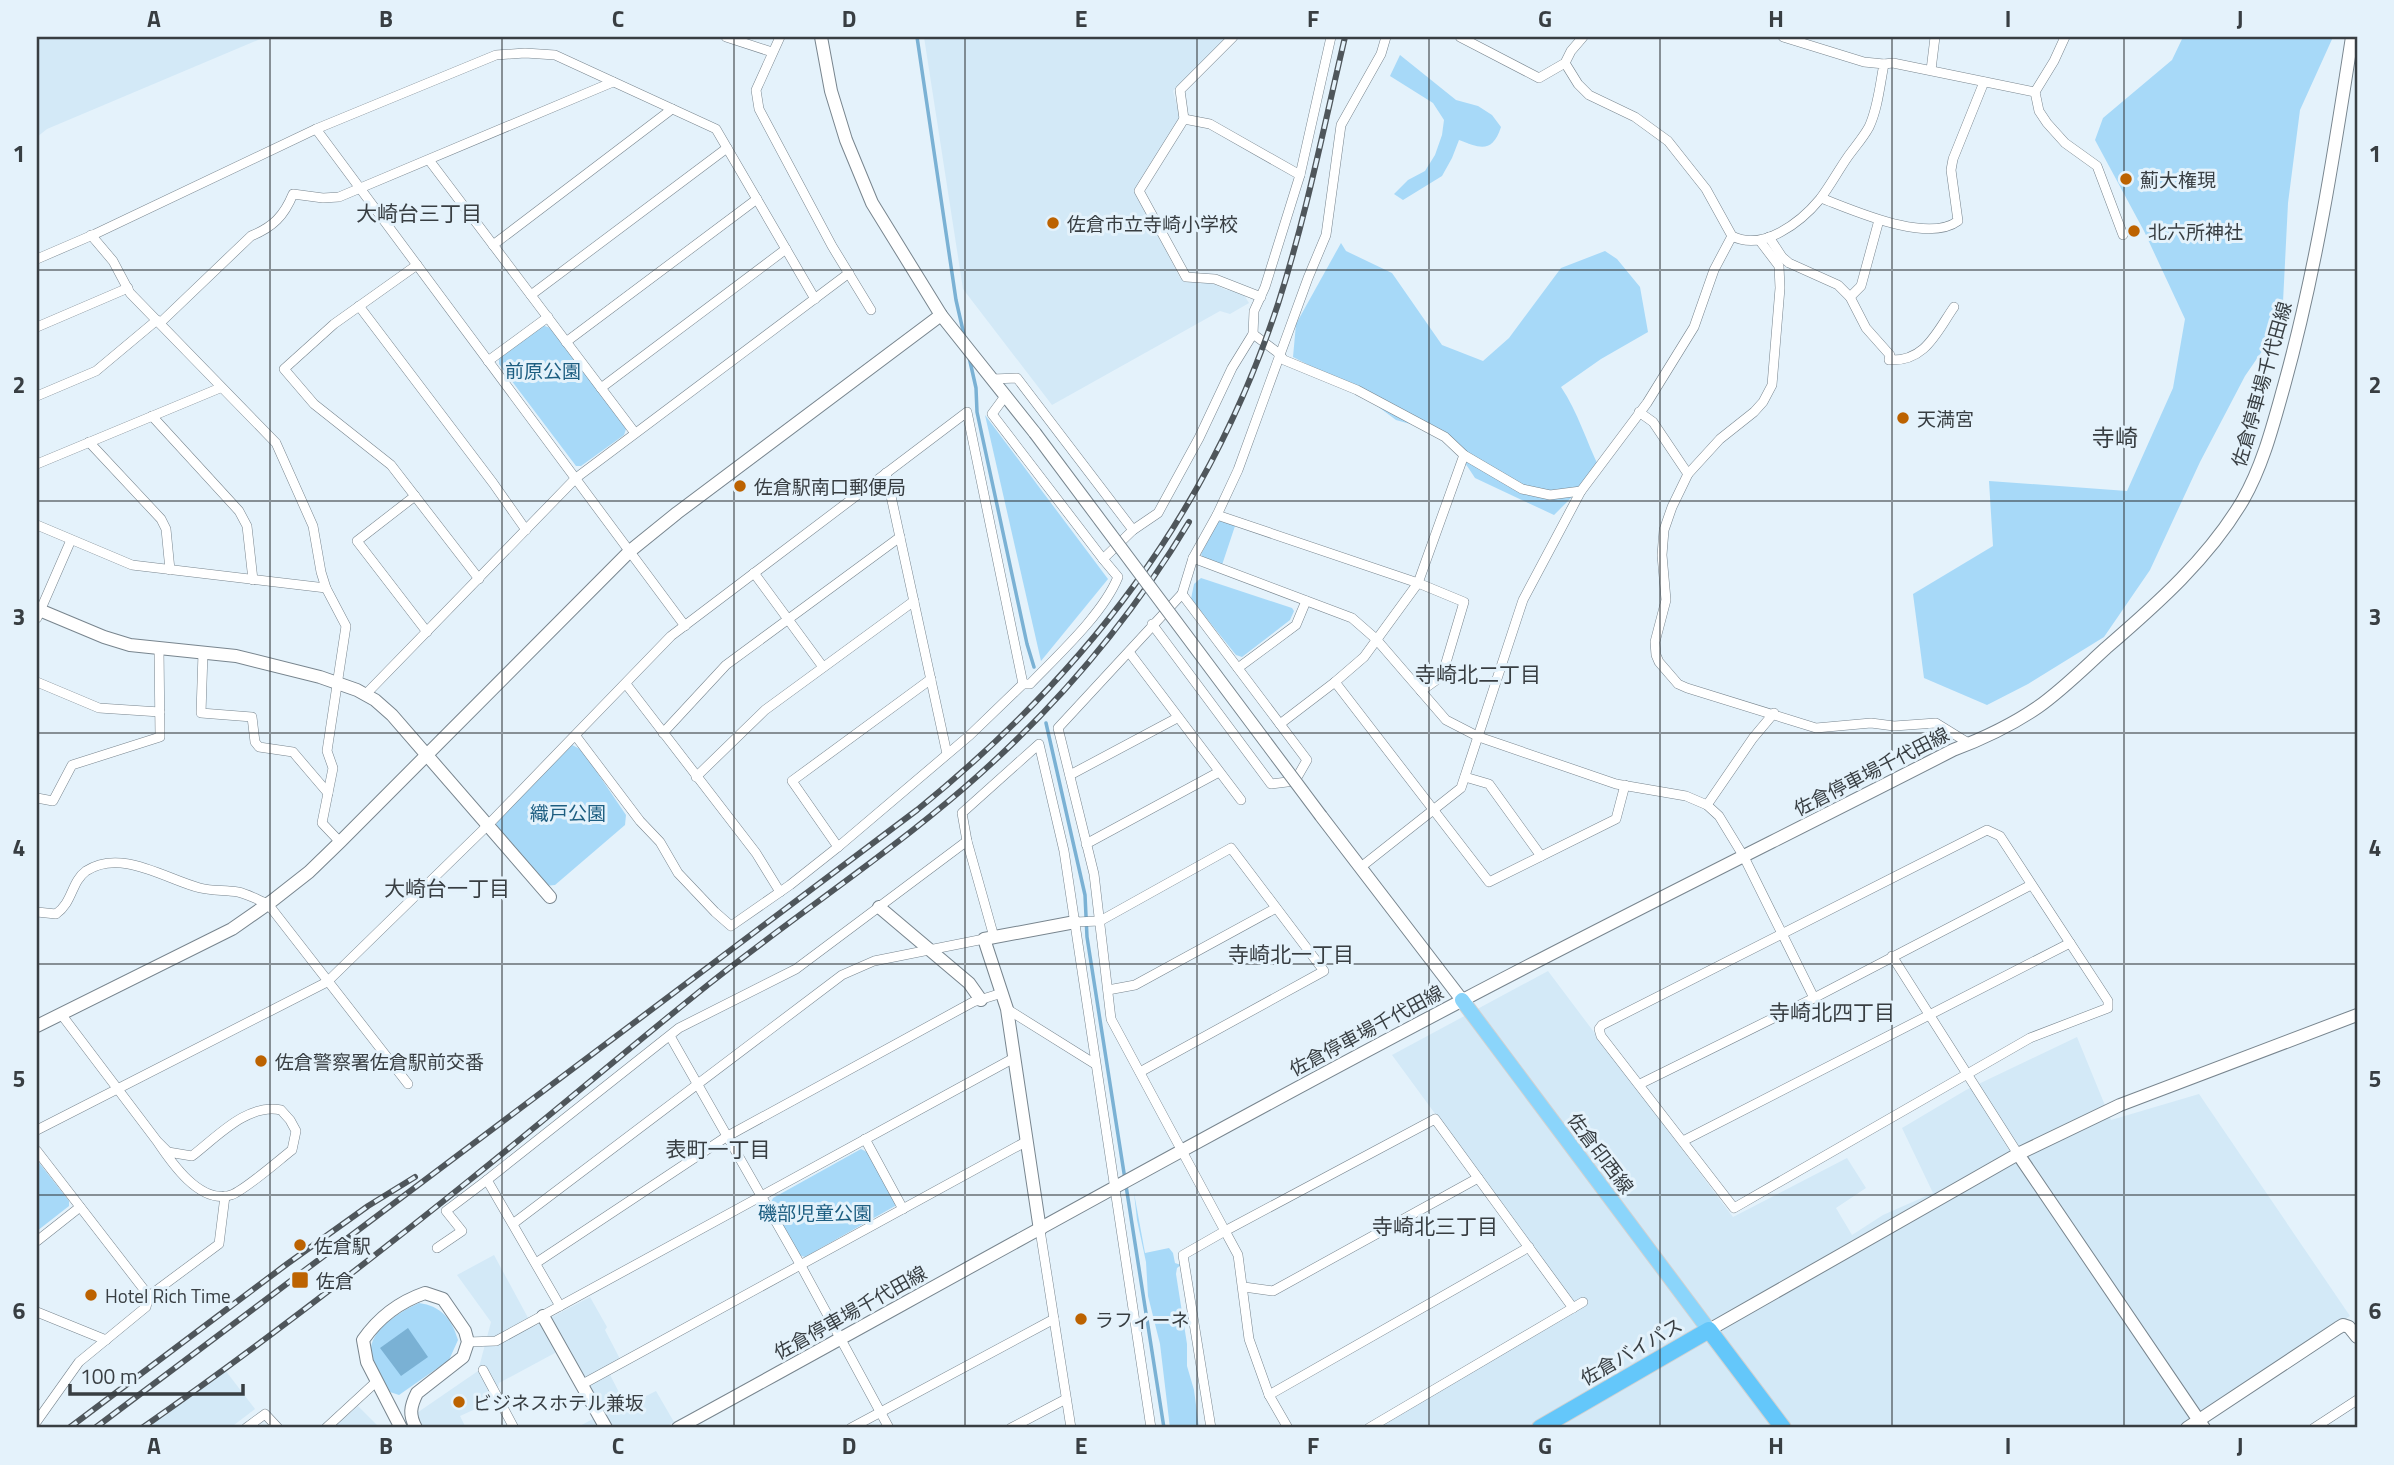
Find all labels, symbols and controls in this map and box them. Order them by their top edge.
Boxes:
text: A [147,1,161,36]
text: B [379,1,393,36]
text: C [612,1,624,36]
text: D [842,1,856,36]
text: E [1075,1,1087,36]
text: F [1307,1,1319,36]
text: G [1538,1,1552,36]
text: H [1768,1,1784,36]
text: I [2005,1,2011,36]
text: J [2237,1,2243,36]
text: 1 [13,136,25,171]
text: 1 [2369,136,2381,171]
place label: 薊大権現 [2140,165,2216,194]
marker: 薊大権現 [2118,171,2134,187]
district label: 大崎台三丁目 [356,197,482,229]
place label: 佐倉市立寺崎小学校 [1067,209,1238,238]
marker: 佐倉市立寺崎小学校 [1045,215,1061,231]
place label: 北六所神社 [2148,217,2243,246]
marker: 北六所神社 [2126,223,2142,239]
street label: 佐倉停車場千代田線 [2223,298,2299,470]
park label: 前原公園 [505,356,581,385]
text: 2 [13,367,25,402]
text: 2 [2369,367,2381,402]
place label: 天満宮 [1917,404,1974,433]
marker: 天満宮 [1895,410,1911,426]
district label: 寺崎 [2092,420,2138,455]
place label: 佐倉駅南口郵便局 [754,472,906,501]
marker: 佐倉駅南口郵便局 [732,478,748,494]
text: 3 [13,599,25,634]
text: 3 [2369,599,2381,634]
district label: 寺崎北二丁目 [1415,658,1541,690]
street label: 佐倉停車場千代田線 [1788,719,1954,823]
park label: 織戸公園 [530,798,606,827]
text: 4 [13,830,25,865]
text: 4 [2369,830,2381,865]
district label: 大崎台一丁目 [384,872,510,904]
district label: 寺崎北一丁目 [1228,938,1354,970]
street label: 佐倉停車場千代田線 [1284,977,1448,1083]
district label: 寺崎北四丁目 [1769,996,1895,1028]
place label: 佐倉警察署佐倉駅前交番 [275,1047,484,1076]
marker: 佐倉警察署佐倉駅前交番 [253,1053,269,1069]
text: 5 [13,1061,25,1096]
text: 5 [2369,1061,2381,1096]
street label: 佐倉印西線 [1561,1106,1641,1200]
district label: 表町一丁目 [666,1133,771,1165]
park label: 磯部児童公園 [758,1198,872,1227]
district label: 寺崎北三丁目 [1372,1210,1498,1242]
place label: 佐倉駅 [314,1231,371,1260]
marker: 佐倉駅 [292,1237,308,1253]
street label: 佐倉停車場千代田線 [768,1258,932,1366]
place label: 佐倉 [316,1266,354,1295]
marker: 佐倉 [290,1270,310,1290]
place label: Hotel Rich Time [105,1281,231,1310]
marker: Hotel Rich Time [83,1287,99,1303]
text: 6 [13,1293,26,1328]
text: 6 [2369,1293,2382,1328]
place label: ラフィーネ [1095,1305,1190,1334]
street label: 佐倉バイパス [1575,1310,1687,1392]
marker: ラフィーネ [1073,1311,1089,1327]
scale bar [70,1353,243,1397]
text: 100 m [80,1360,137,1392]
place label: ビジネスホテル兼坂 [473,1388,644,1417]
marker: ビジネスホテル兼坂 [451,1394,467,1410]
text: A [147,1428,161,1463]
text: B [379,1428,393,1463]
text: C [612,1428,624,1463]
text: D [842,1428,856,1463]
text: E [1075,1428,1087,1463]
text: F [1307,1428,1319,1463]
text: G [1538,1428,1552,1463]
text: H [1768,1428,1784,1463]
text: I [2005,1428,2011,1463]
text: J [2237,1428,2243,1463]

